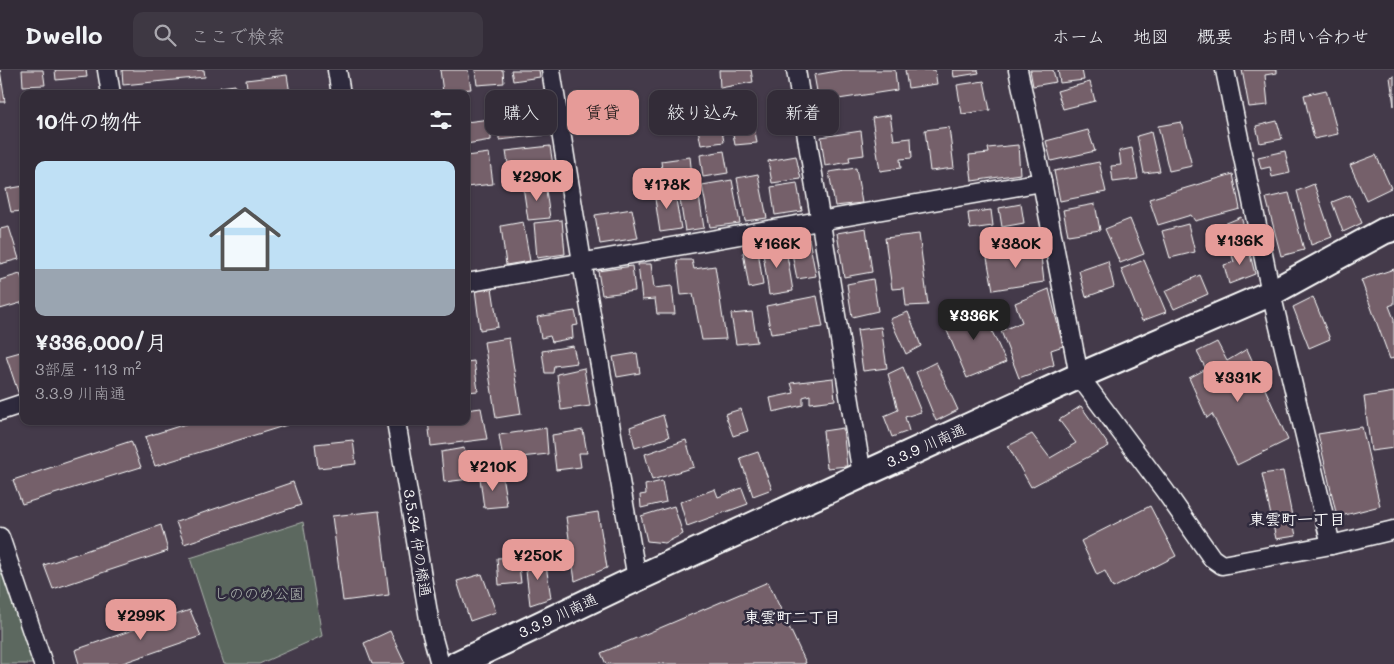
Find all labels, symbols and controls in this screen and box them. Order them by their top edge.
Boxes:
search box [133,12,483,57]
text: Dwello [25,19,103,50]
icon: search [151,21,179,49]
text: ここで検索 [191,23,286,48]
text: ホーム [1052,24,1105,48]
text: 地図 [1133,24,1169,48]
text: 概要 [1197,24,1233,48]
text: お問い合わせ [1261,24,1369,48]
chip: 購入 [485,90,557,135]
chip: 賃貸 [567,90,639,135]
chip: 絞り込み [649,90,757,135]
chip: 新着 [767,90,839,135]
icon: filters [427,106,455,134]
text: 10件の物件 [35,107,142,134]
pin: ¥290K [502,160,572,202]
text: ¥290K [512,165,562,186]
pin: ¥178K [632,168,702,210]
text: ¥178K [644,173,690,194]
icon: home [200,194,290,284]
pin: ¥136K [1205,224,1275,266]
pin: ¥166K [742,226,812,269]
pin: ¥380K [981,226,1051,269]
text: ¥136K [1216,229,1264,250]
text: ¥166K [753,232,801,253]
text: ¥380K [991,232,1041,253]
pin: ¥336K [939,298,1009,341]
text: ¥336K [949,304,999,325]
text: ¥336,000/月 [35,328,167,355]
text: 3部屋 · 113 m² [35,358,141,379]
pin: ¥331K [1203,360,1273,403]
text: ¥331K [1214,366,1262,387]
text: 3.3.9 川南通 [35,382,126,403]
street label: 3.3.9 川南通 [883,419,969,472]
pin: ¥210K [458,450,528,492]
text: ¥210K [469,455,517,476]
street label: 3.5.34 仲の橋通 [400,488,436,598]
district label: 東雲町一丁目 [1249,508,1345,529]
pin: ¥250K [503,538,573,581]
text: ¥250K [513,544,563,565]
park label: しののめ公園 [214,583,304,603]
street label: 3.3.9 川南通 [515,588,600,642]
pin: ¥299K [106,598,176,641]
text: ¥299K [116,604,166,625]
district label: 東雲町二丁目 [744,606,840,627]

